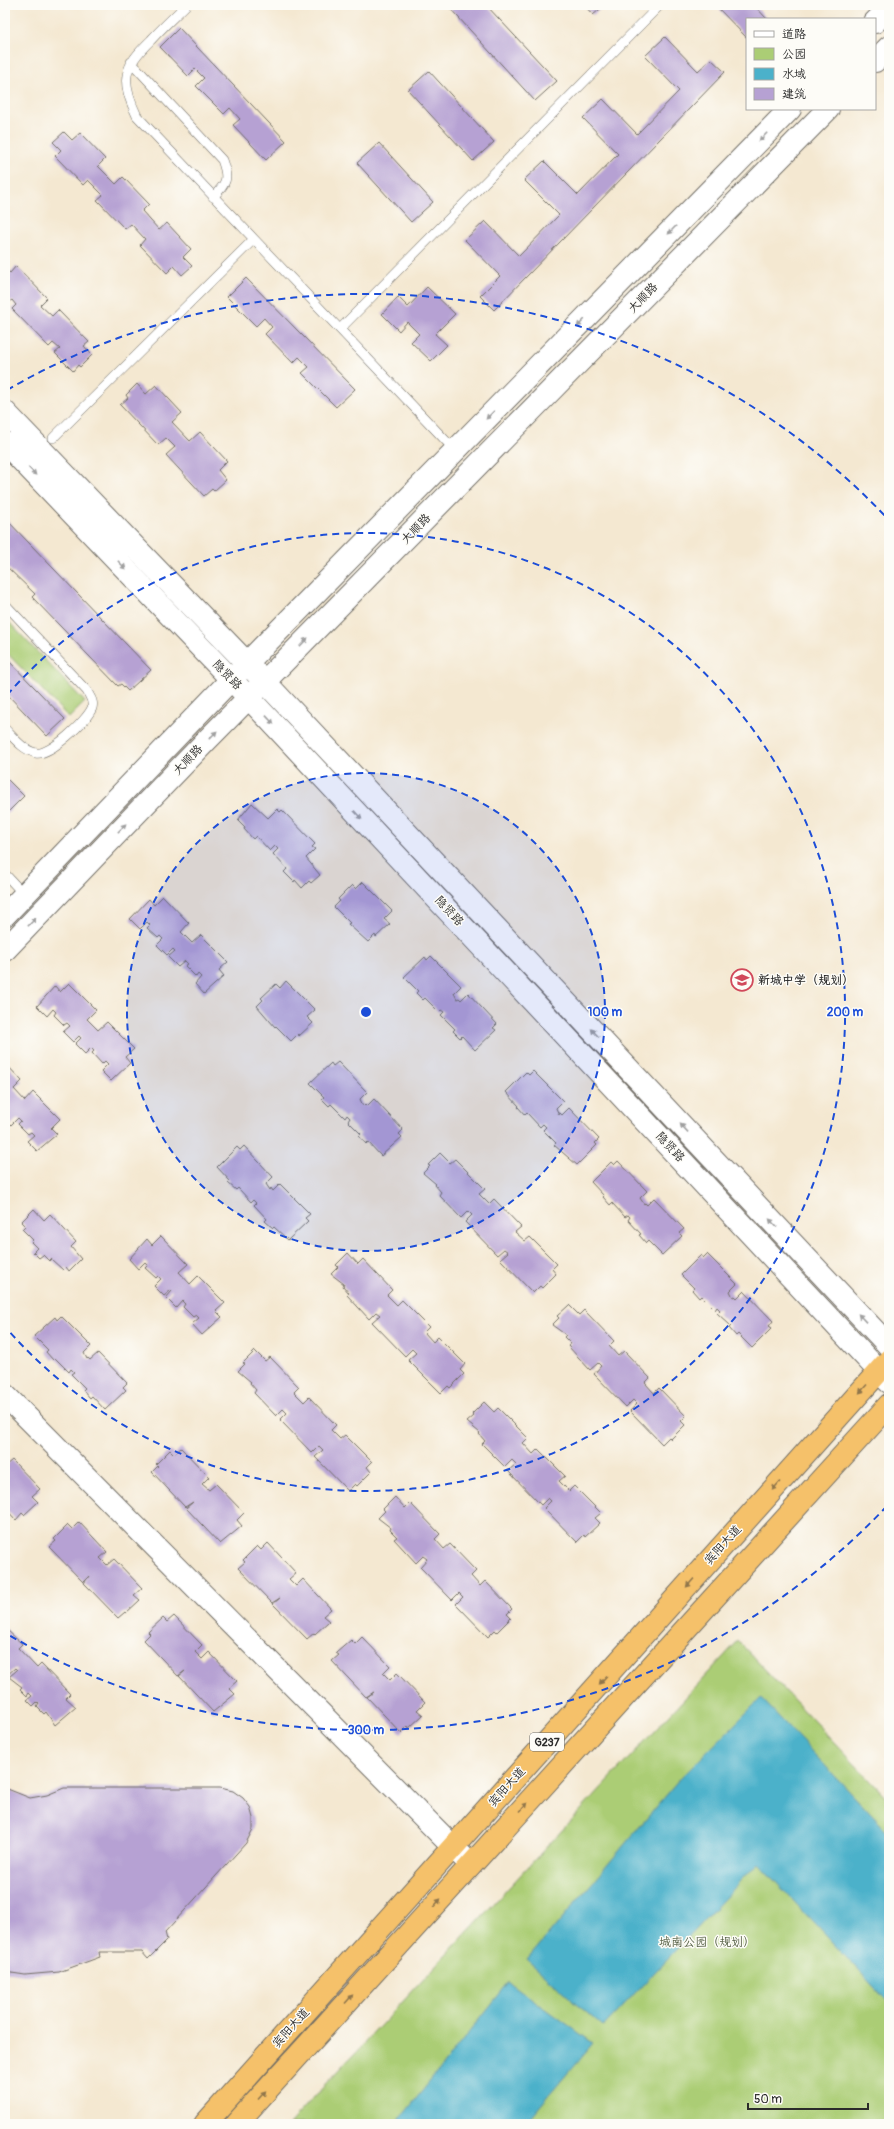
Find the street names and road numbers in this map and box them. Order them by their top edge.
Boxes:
street label: 大顺路 [625,280,661,316]
street label: 大顺路 [398,511,434,547]
street label: 隐贤路 [209,657,245,693]
street label: 大顺路 [170,742,206,778]
street label: 隐贤路 [431,893,467,929]
street label: 隐贤路 [652,1129,688,1165]
street label: 宾阳大道 [701,1522,745,1568]
road number: G237 [530,1733,564,1751]
street label: 宾阳大道 [485,1764,529,1810]
street label: 宾阳大道 [269,2005,313,2051]

